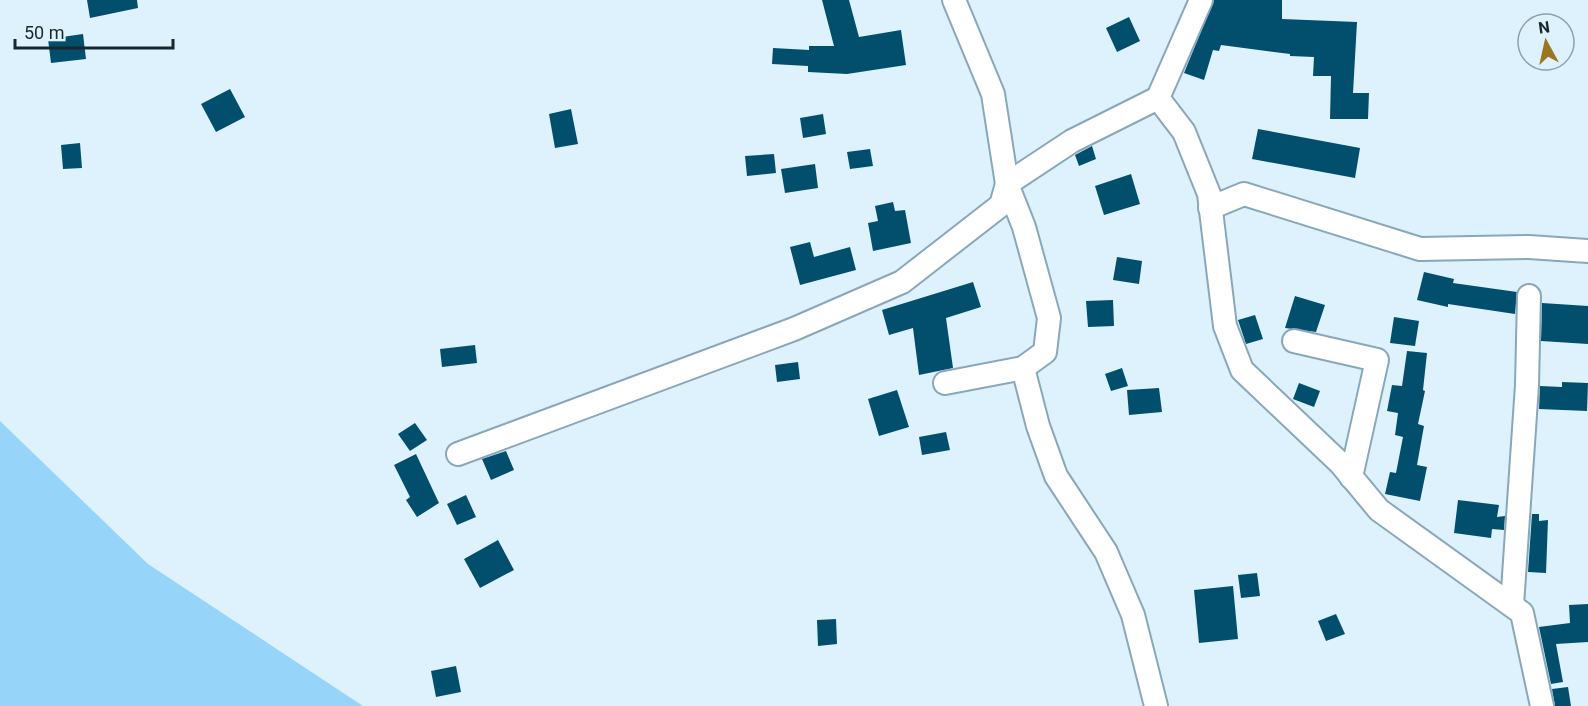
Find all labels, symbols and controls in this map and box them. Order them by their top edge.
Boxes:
scale bar [15,12,172,50]
north arrow [1516,12,1576,72]
text: N [1537,17,1551,38]
text: 50 m [24,22,64,43]

